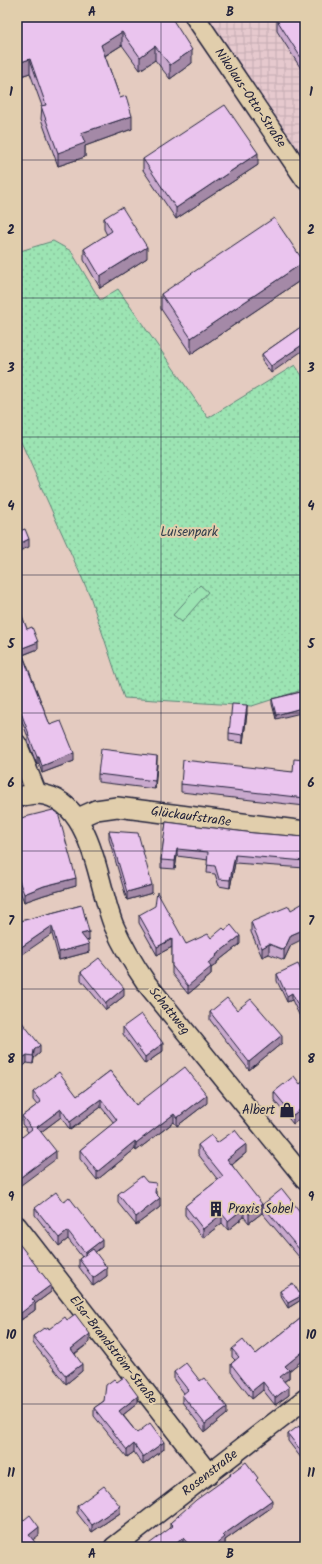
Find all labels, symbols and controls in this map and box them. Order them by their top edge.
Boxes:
text: A [88,2,96,23]
text: B [226,2,234,23]
street label: Nikolaus-Otto-Straße [209,44,291,152]
text: 1 [9,82,13,103]
text: 1 [309,82,313,103]
text: 2 [7,220,15,241]
text: 2 [307,220,315,241]
text: 3 [6,358,15,379]
text: 3 [306,358,315,379]
text: 4 [7,496,15,517]
text: 4 [307,496,315,517]
park label: Luisenpark [160,522,219,543]
text: 5 [7,634,16,655]
text: 5 [307,634,316,655]
text: 6 [7,773,15,794]
text: 6 [307,773,315,794]
street label: Glückaufstraße [149,801,233,833]
text: 7 [8,911,15,932]
text: 7 [308,911,315,932]
street label: Schattweg [143,982,195,1040]
text: 8 [7,1049,15,1070]
text: 8 [307,1049,315,1070]
place label: Albert [242,1100,276,1121]
shop icon: Albert [278,1101,296,1119]
text: 9 [8,1187,15,1208]
text: 9 [308,1187,315,1208]
place label: Praxis Sobel [228,1199,294,1220]
building icon: Praxis Sobel [207,1200,225,1218]
street label: Elsa-Brandström-Straße [64,1291,162,1409]
text: 10 [6,1325,17,1346]
text: 10 [306,1325,317,1346]
street label: Rosenstraße [177,1444,243,1502]
text: 11 [7,1463,15,1484]
text: 11 [307,1463,315,1484]
text: A [88,1544,96,1564]
text: B [226,1544,234,1564]

